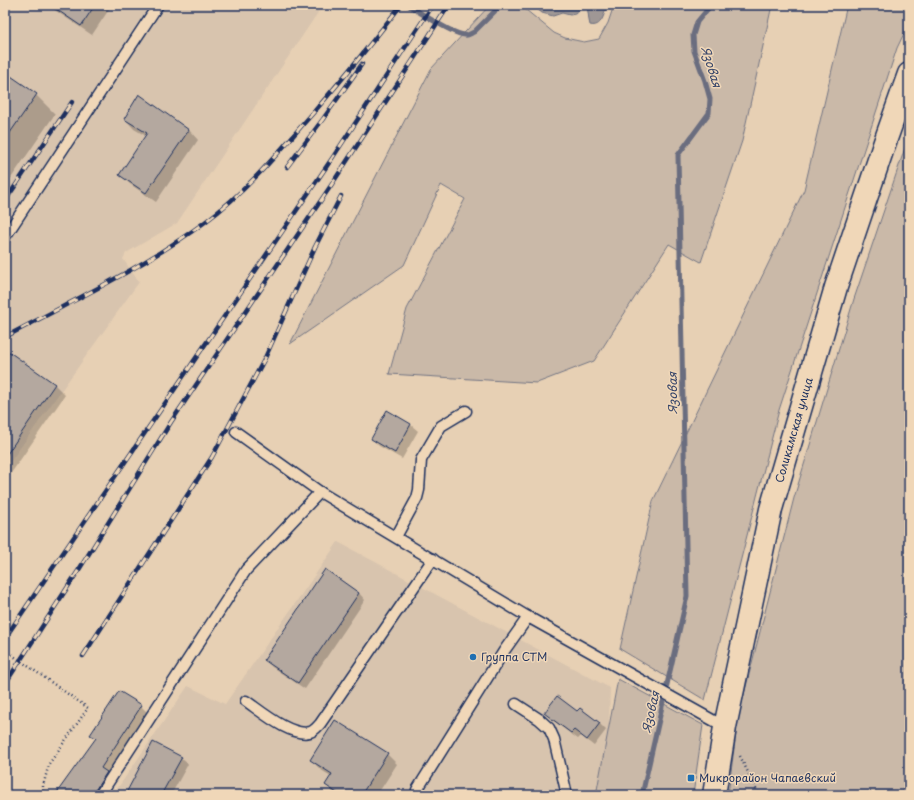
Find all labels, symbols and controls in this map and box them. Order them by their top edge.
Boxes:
water label: Язовая [697,44,727,91]
water label: Язовая [663,370,681,414]
street label: Соликамская улица [770,375,817,485]
place label: Группа СТМ [481,648,547,665]
marker: Группа СТМ [468,652,478,662]
water label: Язовая [637,688,664,734]
place label: Микрорайон Чапаевский [699,769,836,786]
marker: Микрорайон Чапаевский [686,773,696,783]

